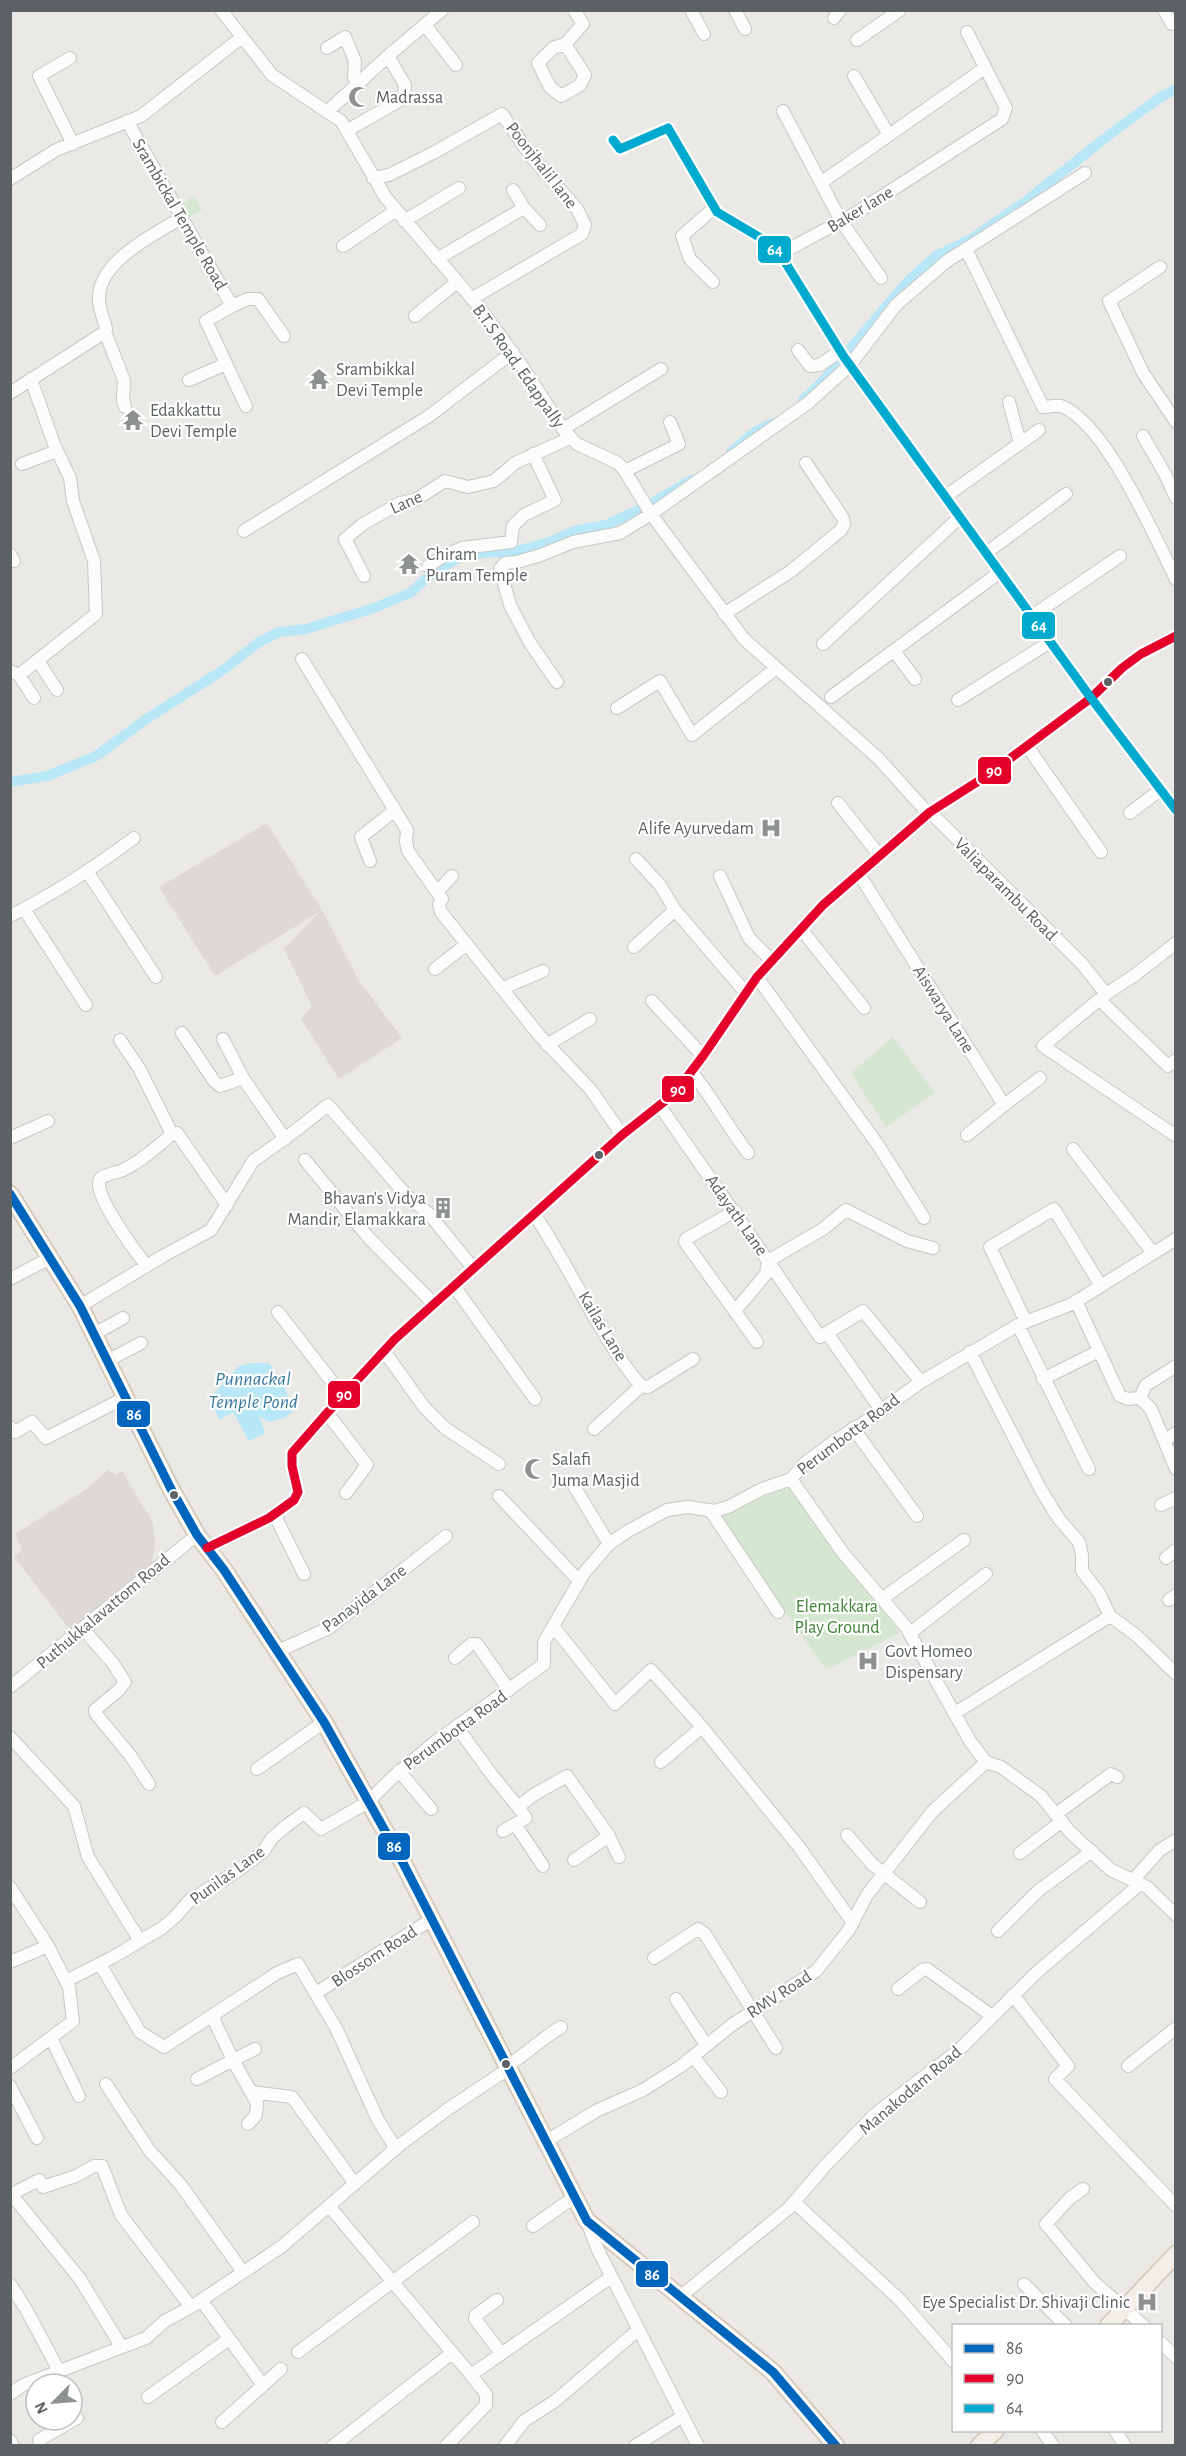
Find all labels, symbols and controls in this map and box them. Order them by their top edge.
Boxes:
mosque icon: Madrassa [347,85,371,109]
place label: Madrassa [376,89,443,107]
street label: Poonjhalil lane [502,119,580,212]
street label: Srambickal Temple Road [128,136,230,293]
street label: Baker lane [825,183,897,236]
line badge: 64 [757,235,792,264]
text: 64 [767,242,783,258]
street label: B.T.S Road, Edappally [469,301,568,432]
place label: Srambikkal Devi Temple [336,361,423,400]
temple icon: Srambikkal Devi Temple [307,367,331,391]
place label: Edakkattu Devi Temple [150,402,237,441]
temple icon: Edakkattu Devi Temple [121,408,145,432]
street label: Lane [388,488,425,518]
place label: Chiram Puram Temple [426,546,527,585]
temple icon: Chiram Puram Temple [397,552,421,576]
line badge: 64 [1021,611,1056,640]
text: 64 [1031,618,1047,634]
unlabelled marker [1102,676,1114,688]
line badge: 90 [977,756,1012,785]
text: 90 [986,763,1002,779]
hospital icon: Alife Ayurvedam [759,816,783,840]
place label: Alife Ayurvedam [638,820,754,838]
street label: Valiaparambu Road [950,835,1060,945]
street label: Aiswarya Lane [909,963,977,1056]
line badge: 90 [661,1075,695,1103]
text: 90 [670,1082,686,1098]
unlabelled marker [593,1149,605,1161]
street label: Adayath Lane [702,1172,771,1259]
place label: Bhavan's Vidya Mandir, Elamakkara [287,1190,426,1229]
building icon: Bhavan's Vidya Mandir, Elamakkara [431,1196,455,1220]
street label: Kailas Lane [574,1288,630,1365]
water label: Punnackal Temple Pond [208,1369,298,1412]
line badge: 90 [327,1380,361,1409]
text: 90 [336,1387,352,1403]
street label: Perumbotta Road [794,1391,903,1479]
line badge: 86 [116,1400,151,1428]
text: 86 [126,1407,142,1423]
place label: Salafi Juma Masjid [552,1451,640,1490]
mosque icon: Salafi Juma Masjid [523,1457,547,1481]
unlabelled marker [168,1489,180,1501]
street label: Puthukkalavattom Road [33,1551,174,1673]
street label: Panayida Lane [319,1561,410,1636]
park label: Elemakkara Play Ground [794,1598,880,1637]
place label: Govt Homeo Dispensary [885,1643,973,1682]
hospital icon: Govt Homeo Dispensary [856,1649,880,1673]
street label: Perumbotta Road [401,1687,511,1774]
line badge: 86 [377,1832,411,1861]
text: 86 [386,1839,402,1855]
street label: Punilas Lane [187,1843,268,1909]
street label: Blossom Road [329,1923,421,1991]
street label: RMV Road [744,1967,815,2022]
street label: Manakodam Road [856,2043,965,2139]
unlabelled marker [500,2058,512,2070]
line badge: 86 [635,2260,669,2288]
text: 86 [644,2267,660,2283]
hospital icon: Eye Specialist Dr. Shivaji Clinic [1135,2290,1159,2314]
place label: Eye Specialist Dr. Shivaji Clinic [922,2294,1130,2312]
legend [952,2324,1162,2432]
text: 86 [1006,2340,1023,2358]
text: 90 [1006,2370,1024,2388]
north arrow [24,2372,84,2432]
text: N [32,2399,51,2416]
text: 64 [1006,2400,1023,2418]

